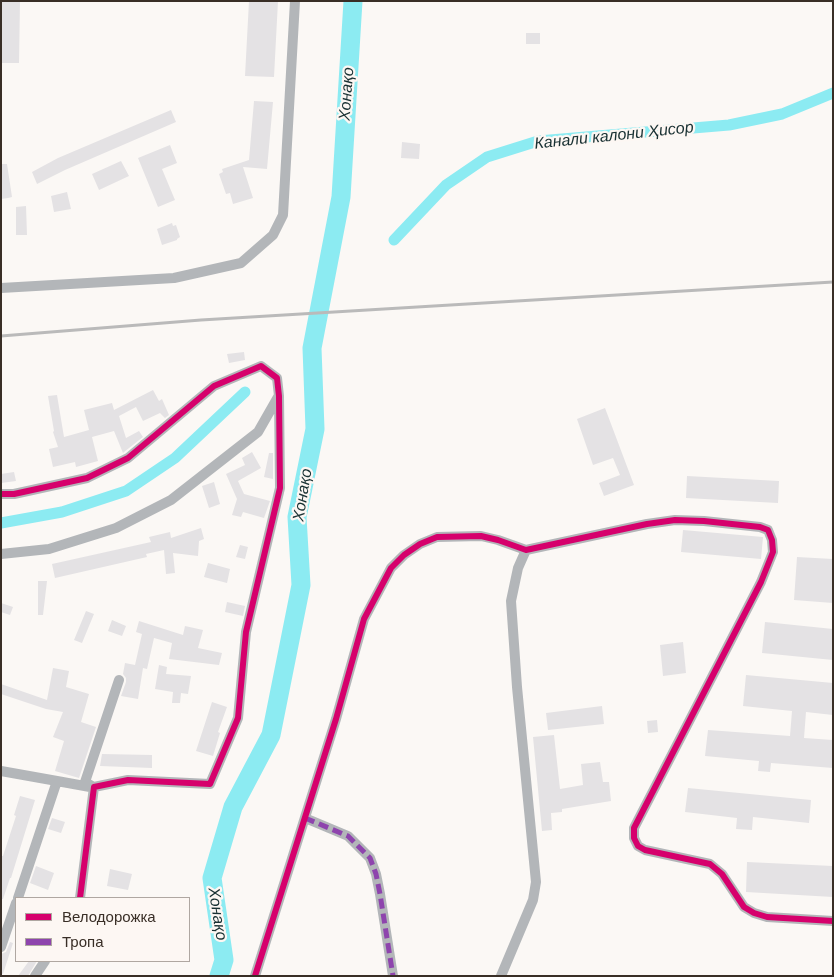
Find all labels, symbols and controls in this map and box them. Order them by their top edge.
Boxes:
water label: Хонақо [336,67,358,121]
water label: Канали калони Ҳисор [533,118,695,154]
water label: Хонақо [289,467,317,523]
water label: Хонақо [203,886,231,942]
legend [15,897,190,962]
text: Велодорожка [62,908,156,925]
text: Тропа [62,933,103,950]

